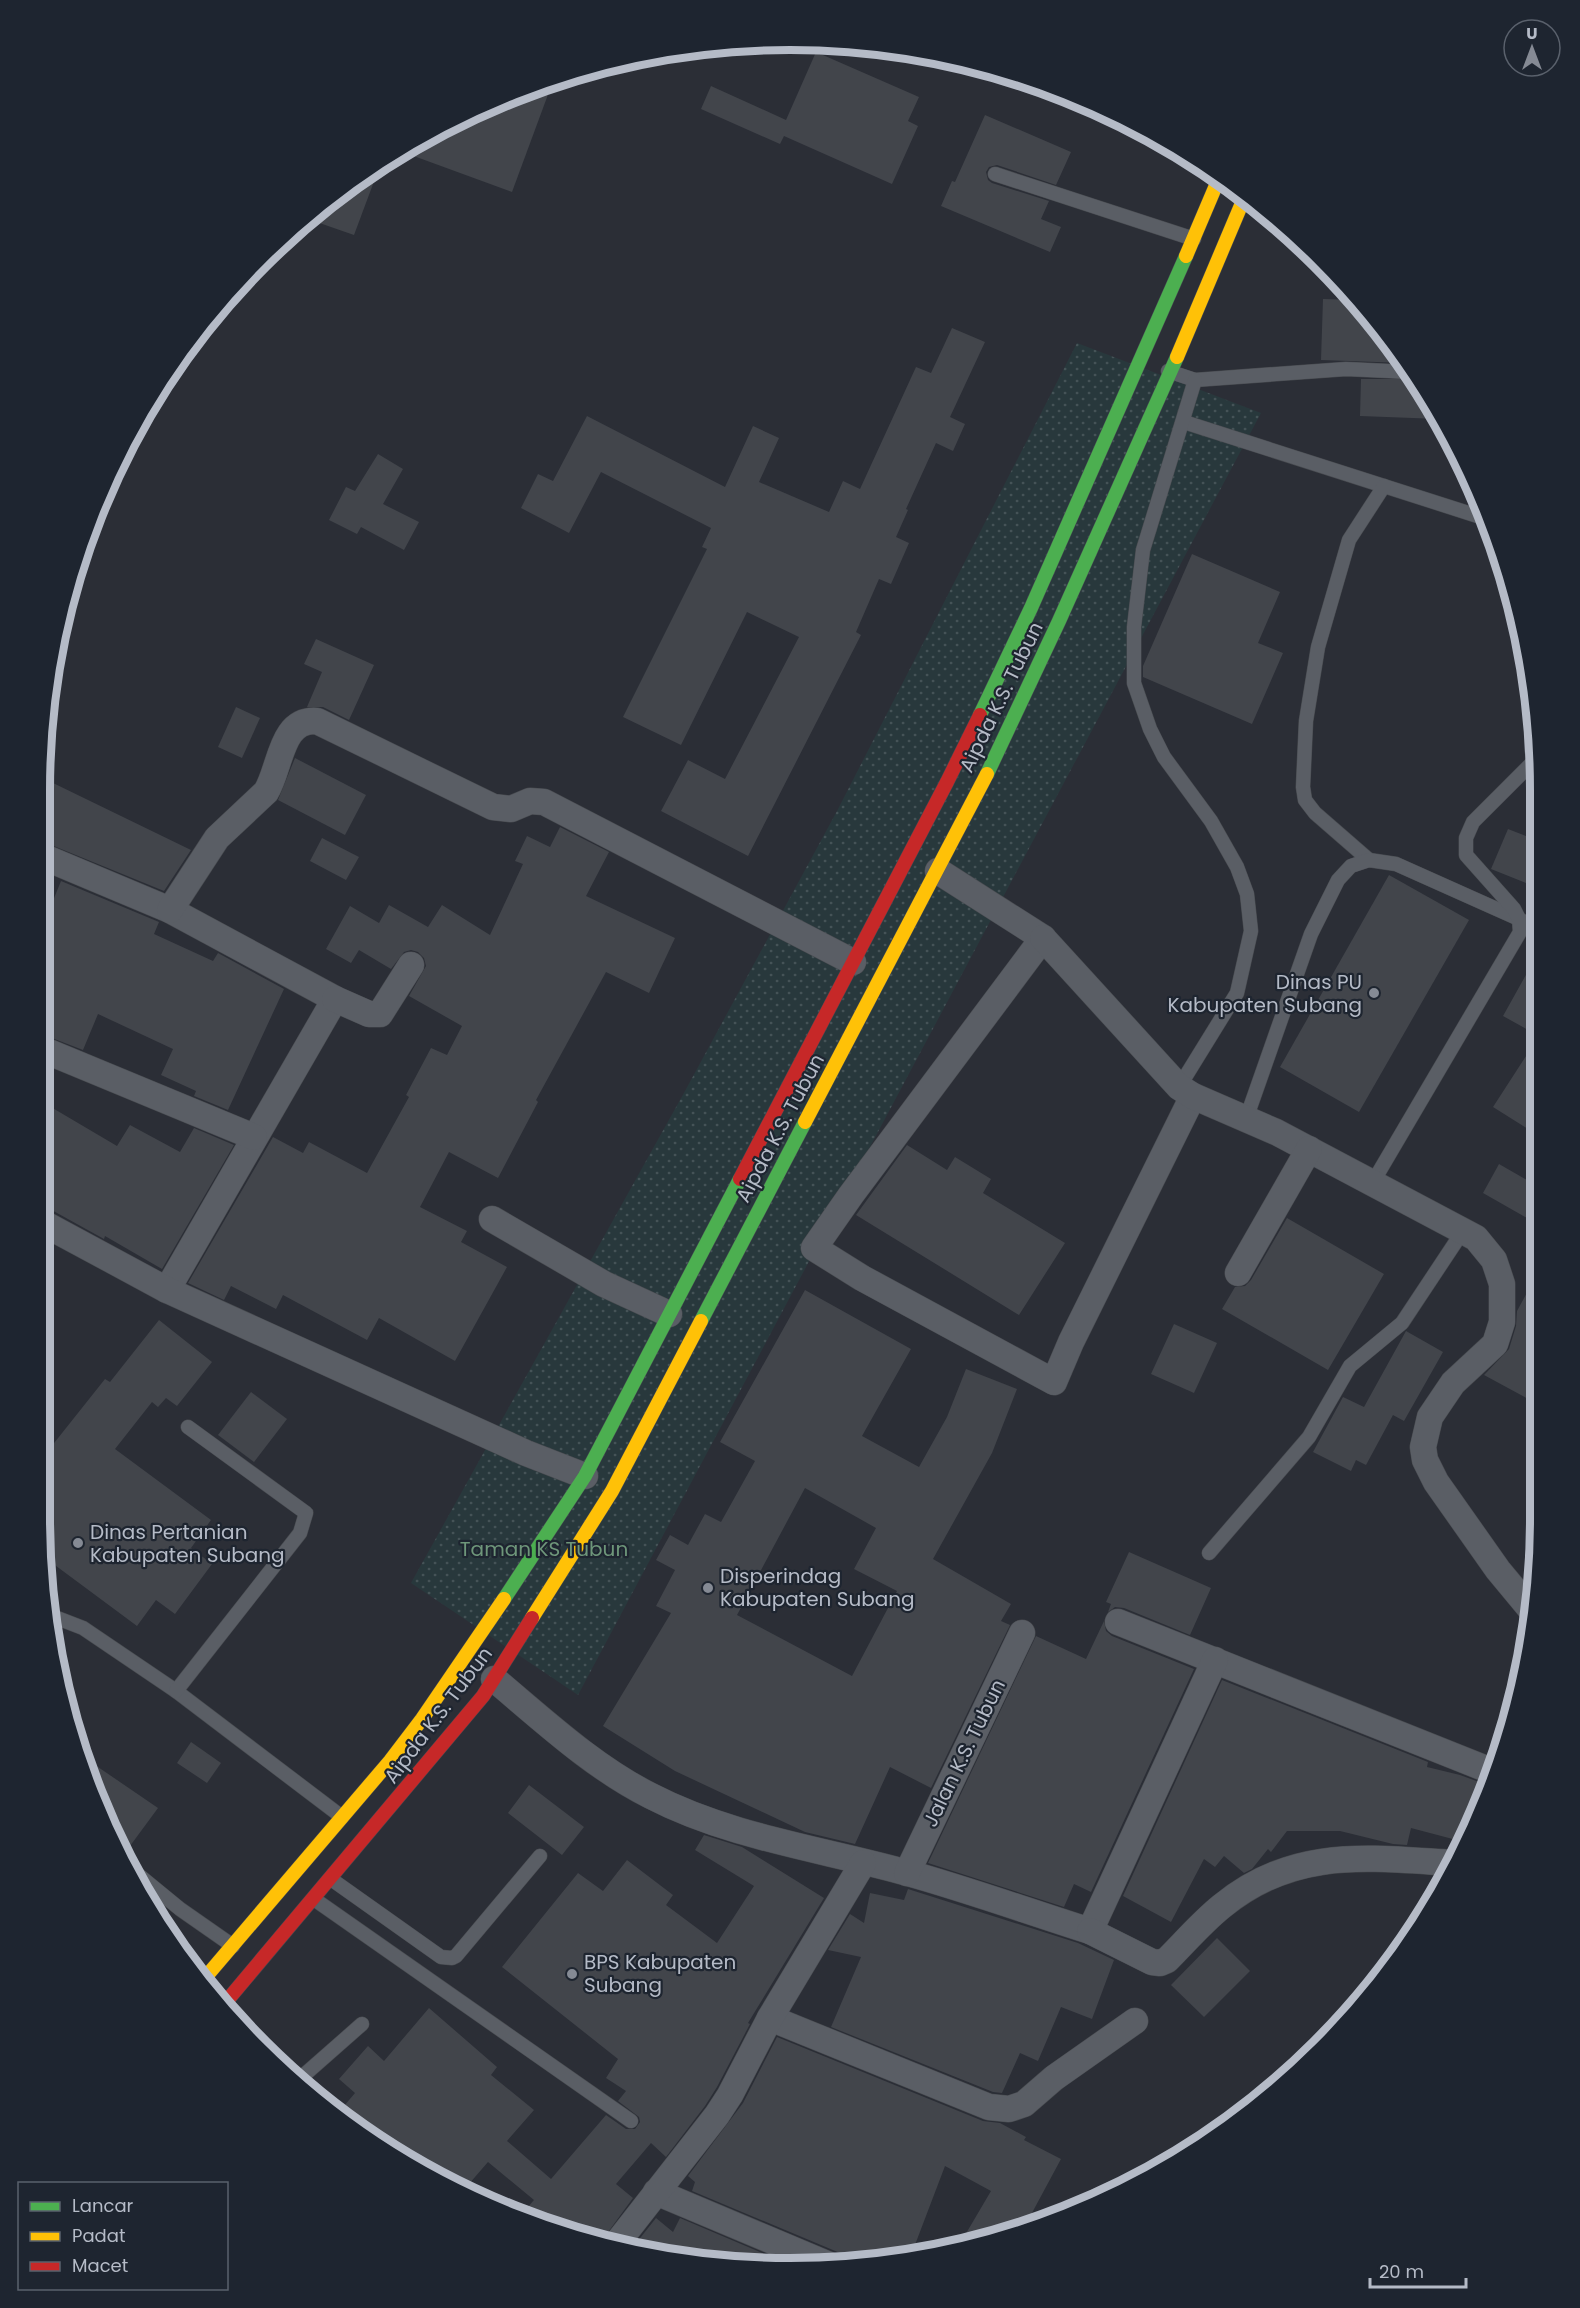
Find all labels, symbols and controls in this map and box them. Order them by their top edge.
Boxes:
north arrow [1502,18,1562,78]
text: U [1526,22,1538,45]
street label: Aipda K.S. Tubun [952,617,1050,777]
place label: Dinas PU Kabupaten Subang [1167,968,1362,1019]
marker: Dinas PU Kabupaten Subang [1367,986,1381,1000]
street label: Aipda K.S. Tubun [729,1049,831,1207]
place label: Dinas Pertanian Kabupaten Subang [90,1518,285,1569]
park label: Taman KS Tubun [460,1535,628,1563]
marker: Dinas Pertanian Kabupaten Subang [71,1536,85,1550]
place label: Disperindag Kabupaten Subang [720,1562,915,1613]
marker: Disperindag Kabupaten Subang [701,1581,715,1595]
street label: Aipda K.S. Tubun [377,1641,499,1789]
street label: Jalan K.S. Tubun [916,1675,1012,1831]
place label: BPS Kabupaten Subang [584,1948,736,1999]
marker: BPS Kabupaten Subang [565,1967,579,1981]
legend [18,2182,228,2290]
text: Lancar [72,2193,134,2218]
text: Padat [72,2223,125,2248]
scale bar [1370,2251,1466,2289]
text: Macet [72,2253,128,2278]
text: 20 m [1379,2259,1424,2284]

